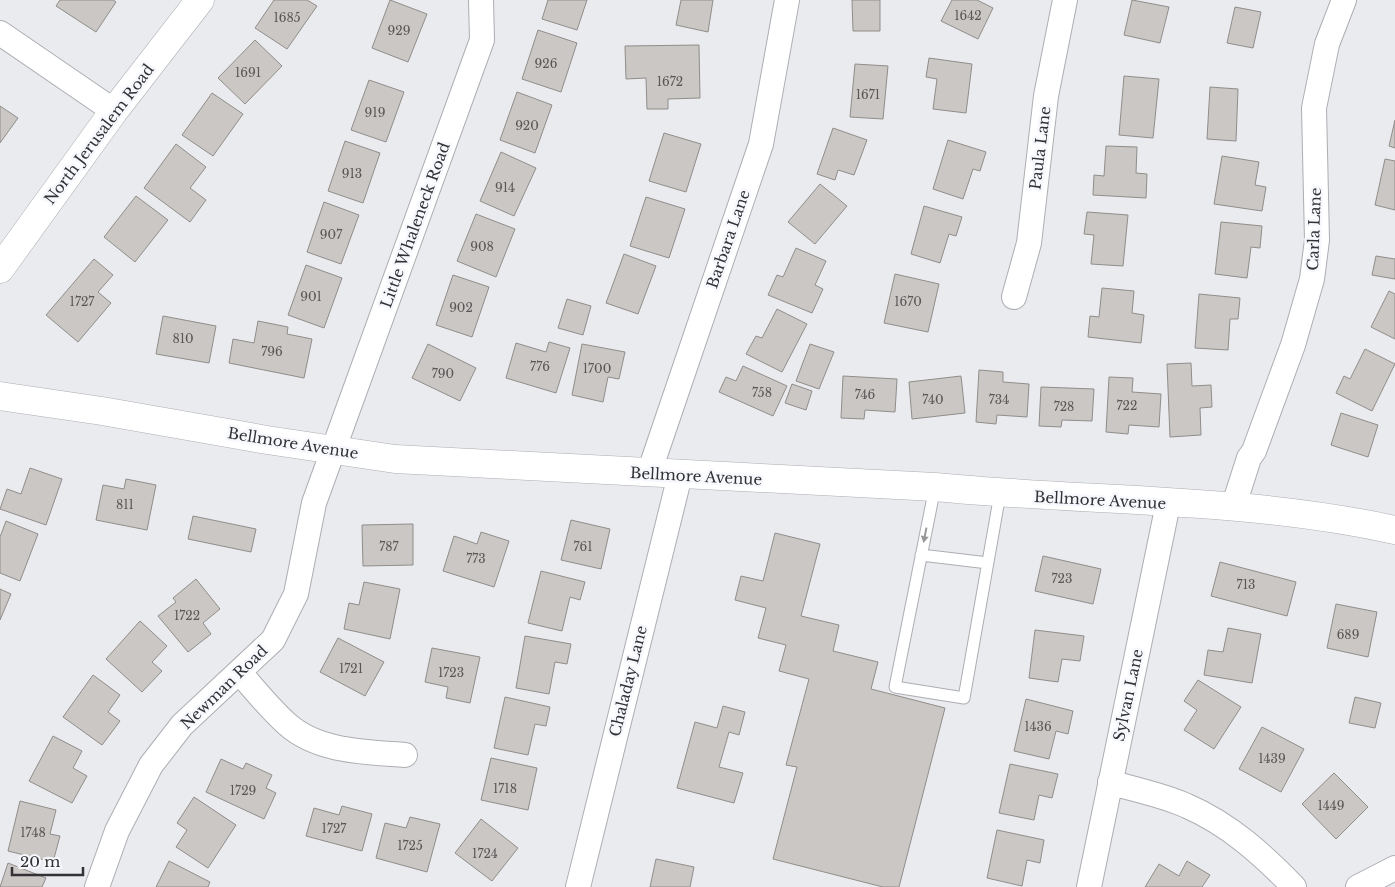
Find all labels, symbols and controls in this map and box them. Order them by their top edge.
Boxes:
house number: 1642 [954,8,982,23]
house number: 1685 [273,10,301,25]
house number: 929 [388,23,410,38]
house number: 926 [535,56,558,71]
street label: North Jerusalem Road [40,60,158,208]
house number: 1691 [235,65,261,80]
house number: 1672 [657,74,683,89]
house number: 1671 [856,87,880,102]
house number: 919 [365,105,385,120]
street label: Paula Lane [1025,105,1055,191]
house number: 920 [515,118,539,133]
street label: Little Whaleneck Road [376,140,454,310]
house number: 913 [342,166,362,181]
house number: 914 [495,180,515,195]
street label: Barbara Lane [702,187,754,291]
street label: Carla Lane [1303,187,1325,271]
house number: 907 [320,227,343,242]
house number: 908 [470,239,494,254]
house number: 901 [300,289,322,304]
house number: 1727 [70,294,95,309]
house number: 1670 [894,294,922,309]
house number: 902 [449,300,473,315]
house number: 810 [172,331,194,346]
house number: 796 [261,344,283,359]
house number: 776 [530,359,550,374]
house number: 1700 [583,361,611,376]
house number: 790 [432,366,454,381]
house number: 758 [752,385,772,400]
house number: 746 [855,387,876,402]
house number: 740 [922,392,944,407]
house number: 734 [989,392,1009,407]
house number: 722 [1117,398,1137,413]
house number: 728 [1054,399,1074,414]
street label: Bellmore Avenue [226,423,360,463]
street label: Bellmore Avenue [630,463,762,489]
street label: Bellmore Avenue [1034,487,1166,513]
house number: 811 [116,497,134,512]
one-way arrow [921,528,929,544]
house number: 787 [379,539,400,554]
house number: 761 [573,539,593,554]
house number: 773 [466,551,486,566]
house number: 723 [1052,571,1072,586]
house number: 713 [1237,577,1255,592]
house number: 1722 [174,608,200,623]
street label: Chaladay Lane [605,624,651,738]
house number: 689 [1337,627,1359,642]
street label: Newman Road [177,641,271,733]
street label: Sylvan Lane [1109,647,1147,743]
house number: 1721 [339,661,363,676]
house number: 1723 [438,665,464,680]
house number: 1436 [1024,719,1052,734]
house number: 1439 [1258,751,1286,766]
house number: 1718 [493,781,517,796]
house number: 1729 [230,783,256,798]
house number: 1449 [1317,798,1345,813]
house number: 1727 [322,821,347,836]
house number: 1748 [20,825,46,840]
house number: 1725 [397,838,423,853]
scale bar [12,844,84,876]
house number: 1724 [472,846,498,861]
text: 20 m [20,852,60,871]

